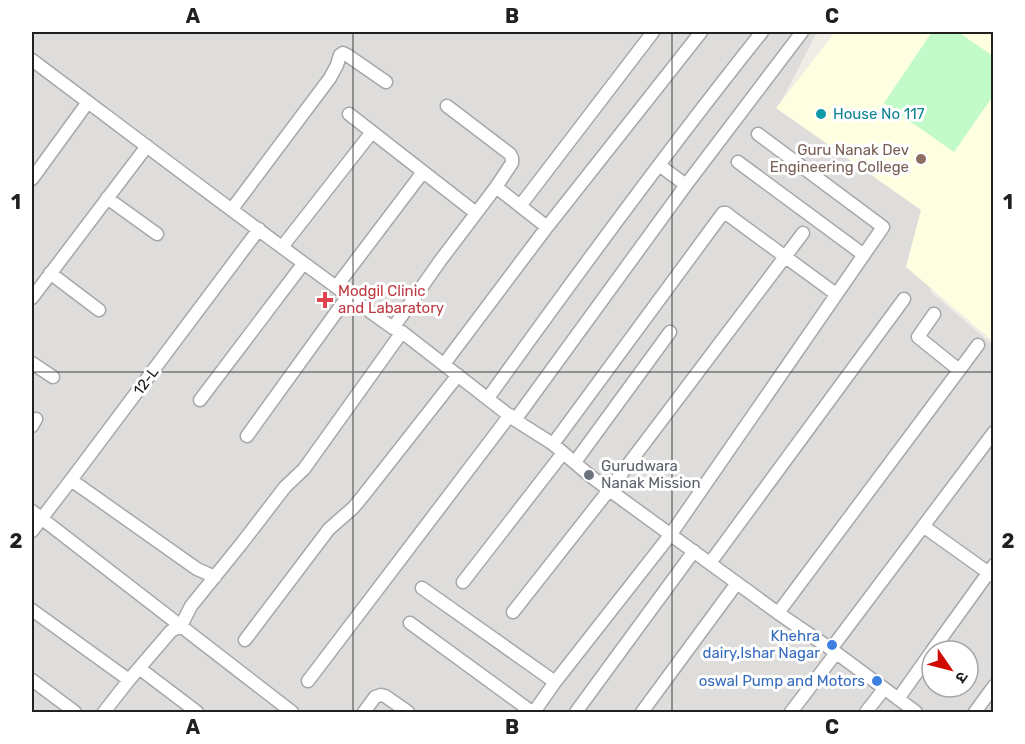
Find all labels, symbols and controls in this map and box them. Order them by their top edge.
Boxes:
text: A [186,4,201,28]
text: B [505,4,519,28]
text: C [825,4,839,28]
place label: House No 117 [833,105,925,123]
marker: House No 117 [814,107,828,121]
place label: Guru Nanak Dev Engineering College [770,141,909,176]
marker: Guru Nanak Dev Engineering College [914,152,928,166]
text: 1 [11,190,21,214]
text: 1 [1003,190,1013,214]
place label: Modgil Clinic and Labaratory [338,282,444,317]
marker: Modgil Clinic and Labaratory [316,291,334,309]
street label: 12-L [130,363,163,399]
place label: Gurudwara Nanak Mission [601,457,701,492]
marker: Gurudwara Nanak Mission [582,468,596,482]
text: 2 [10,529,23,553]
text: 2 [1002,529,1015,553]
place label: Khehra dairy,Ishar Nagar [703,627,820,662]
marker: Khehra dairy,Ishar Nagar [825,638,839,652]
north arrow [920,639,980,699]
text: उ [951,668,972,687]
place label: oswal Pump and Motors [699,672,865,690]
marker: oswal Pump and Motors [870,674,884,688]
text: A [186,715,201,739]
text: B [505,715,519,739]
text: C [825,715,839,739]

